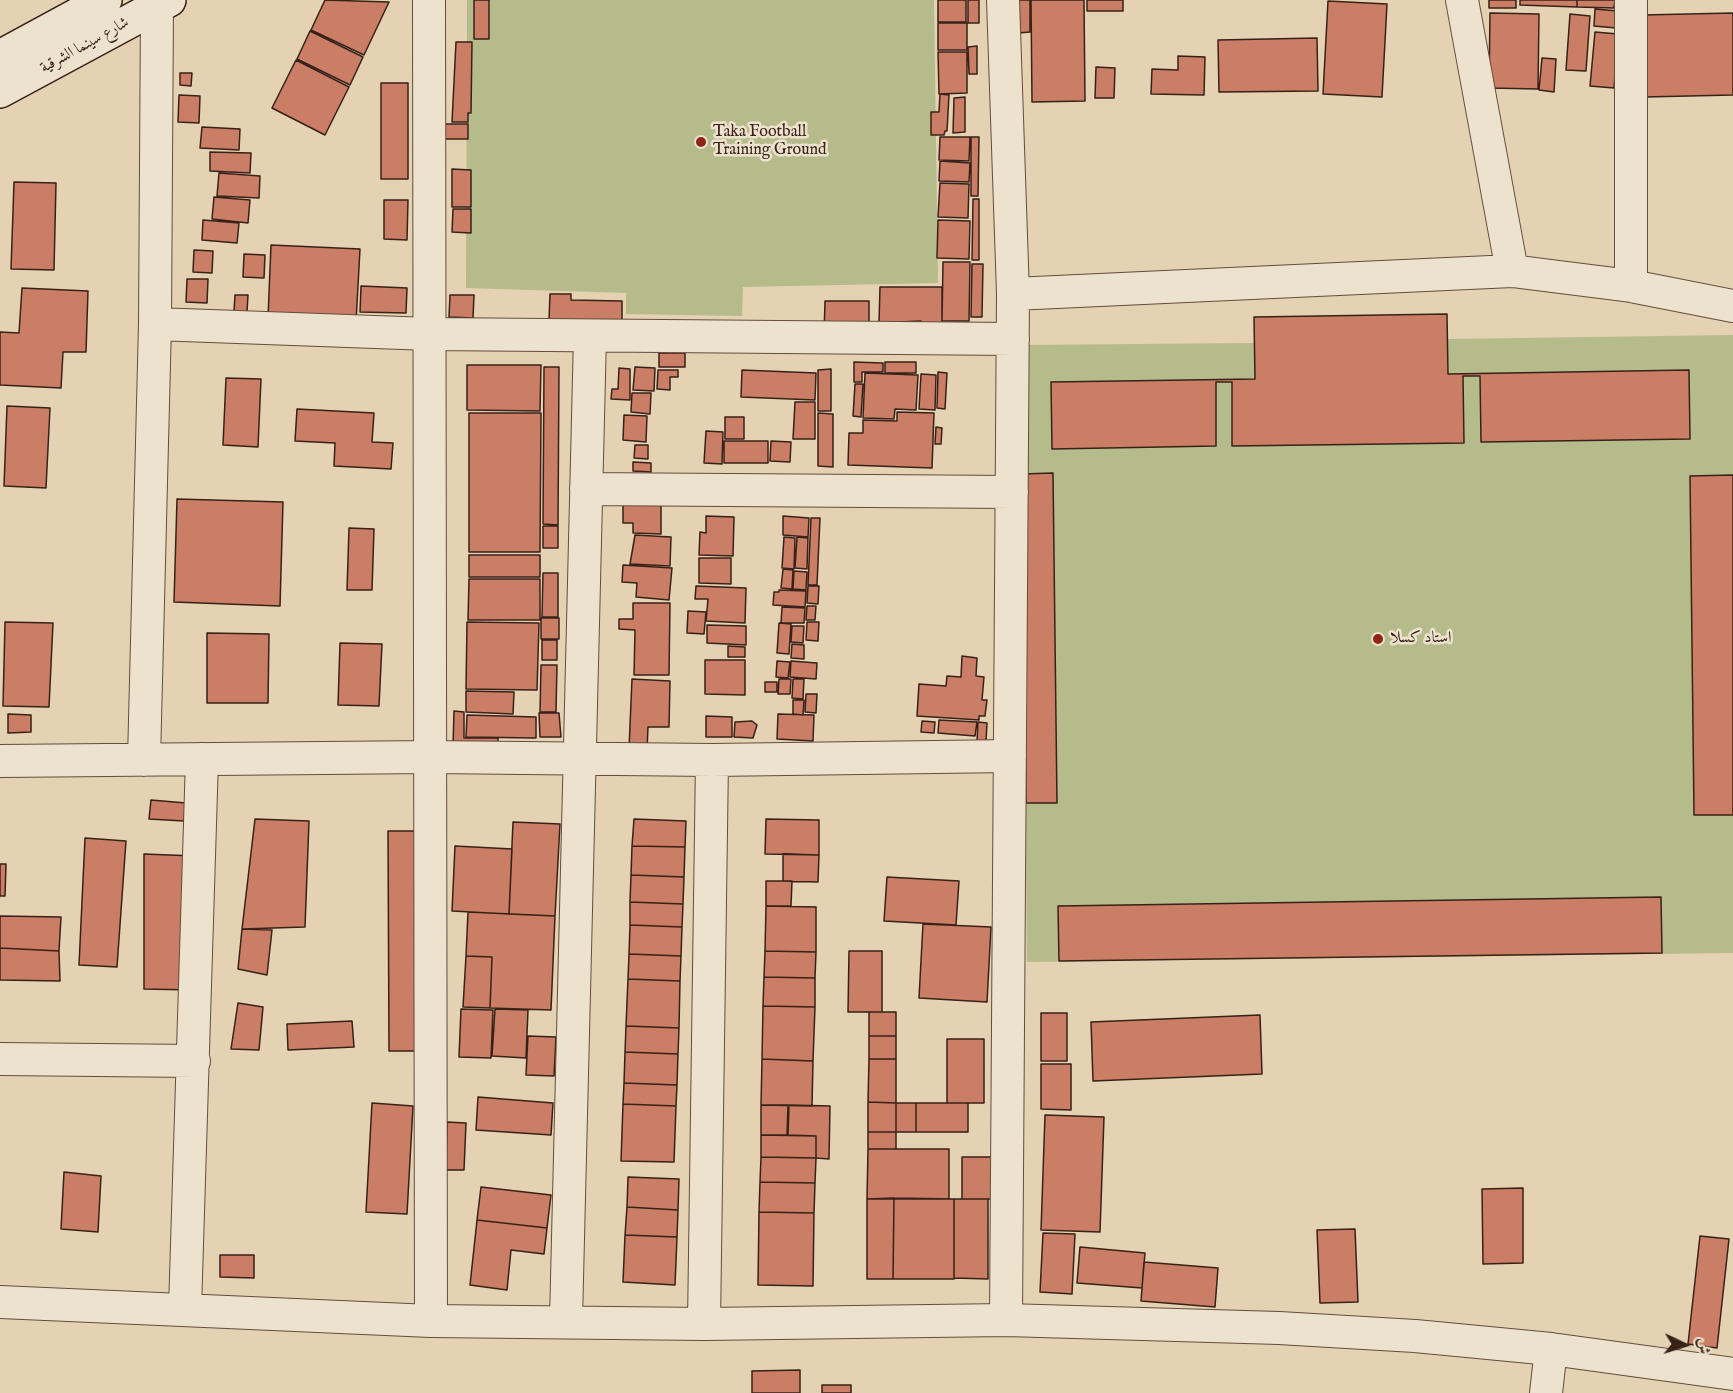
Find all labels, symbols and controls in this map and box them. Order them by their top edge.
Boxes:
street label: شارع سينما الشرقية [37,14,133,78]
place label: Taka Football Training Ground [713,123,827,161]
marker: Taka Football Training Ground [694,135,708,149]
place label: استاد كسلا [1390,629,1452,649]
marker: استاد كسلا [1371,632,1385,646]
north arrow [1655,1315,1715,1375]
text: ش [1692,1338,1713,1355]

